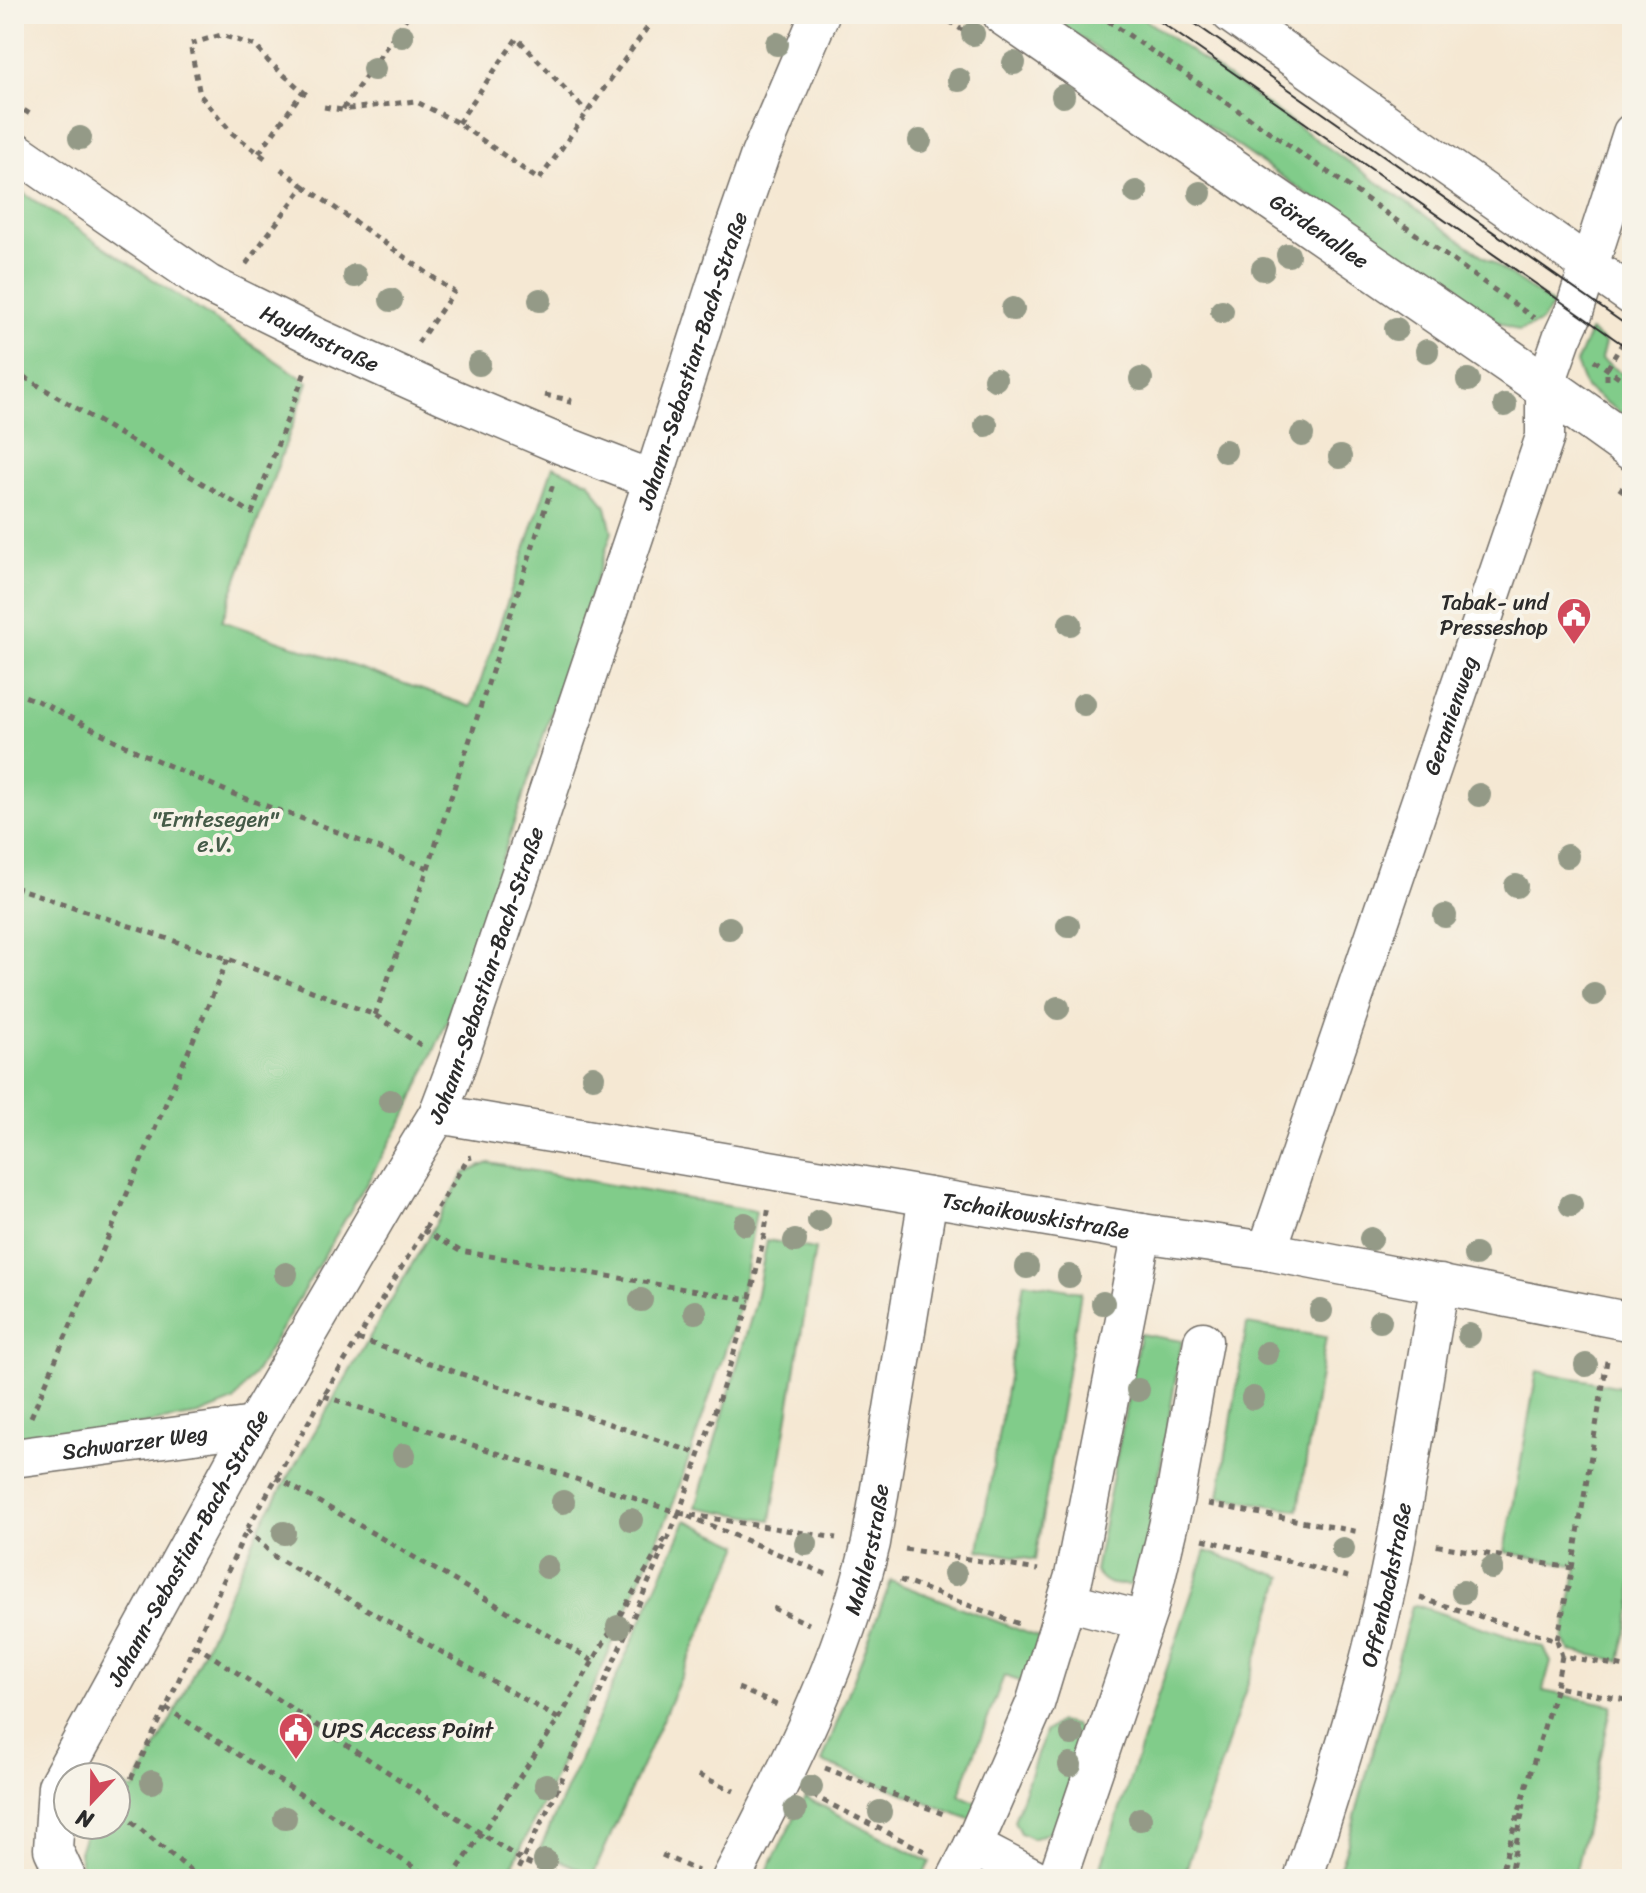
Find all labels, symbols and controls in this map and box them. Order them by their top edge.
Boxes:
street label: Gördenallee [1261,182,1378,279]
street label: Johann-Sebastian-Bach-Straße [625,206,758,516]
street label: Haydnstraße [253,293,386,383]
place label: Tabak- und Presseshop [1440,583,1549,647]
public building icon: Tabak- und Presseshop [1555,596,1593,646]
street label: Geranienweg [1411,650,1488,780]
park label: "Erntesegen" e.V. [152,800,280,864]
street label: Johann-Sebastian-Bach-Straße [416,821,555,1132]
street label: Tschaikowskistraße [939,1180,1133,1250]
street label: Johann-Sebastian-Bach-Straße [95,1401,280,1695]
street label: Schwarzer Weg [60,1413,210,1471]
street label: Mahlerstraße [832,1481,900,1620]
street label: Offenbachstraße [1349,1499,1422,1671]
public building icon: UPS Access Point [277,1711,315,1761]
place label: UPS Access Point [322,1711,494,1750]
north arrow [52,1761,132,1841]
text: N [70,1798,100,1840]

